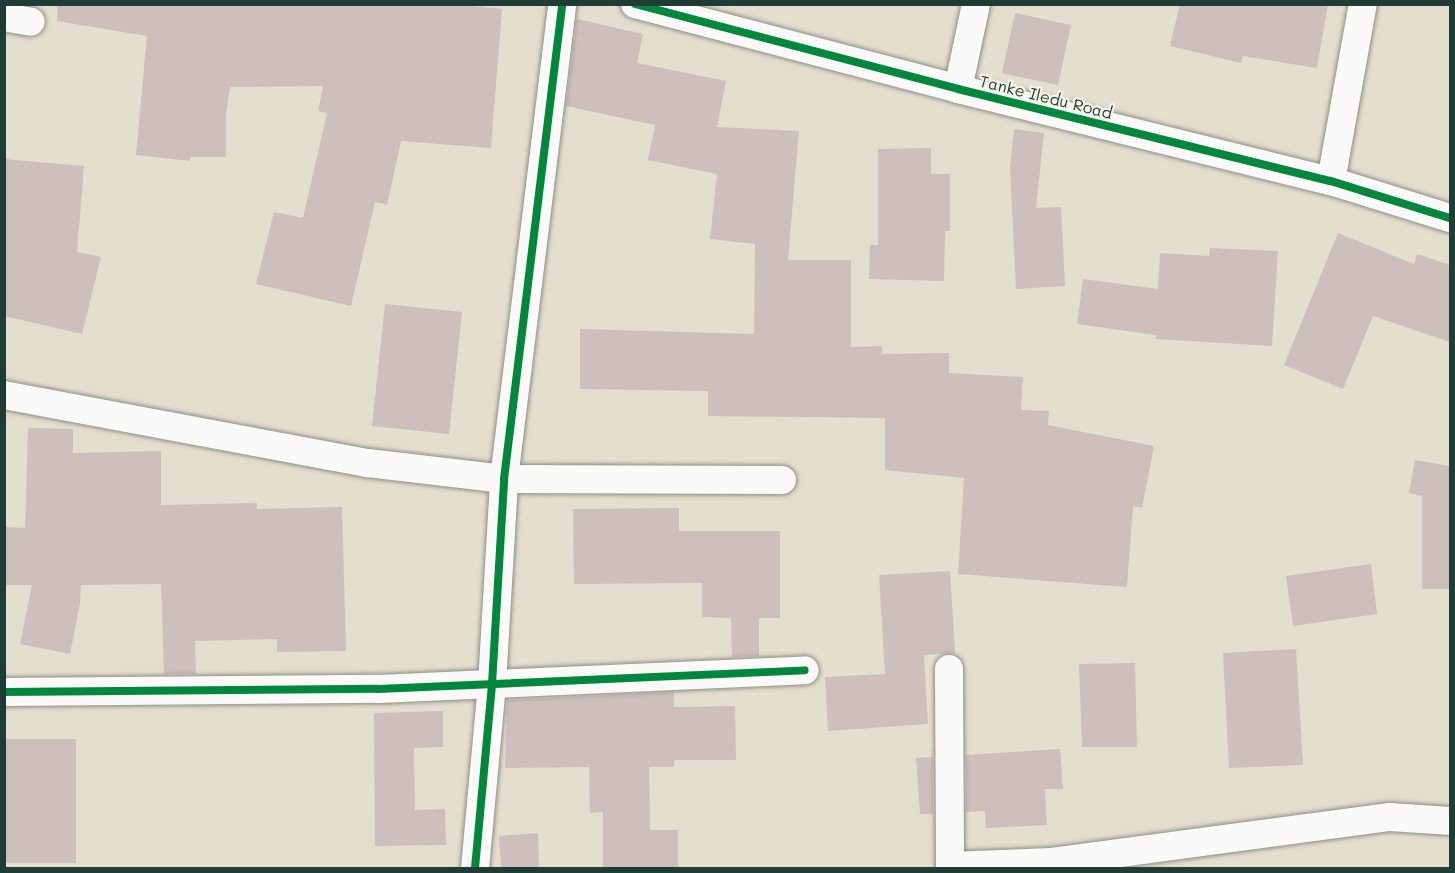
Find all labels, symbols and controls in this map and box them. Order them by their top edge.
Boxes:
street label: Tanke Iledu Road [978,71,1114,123]

